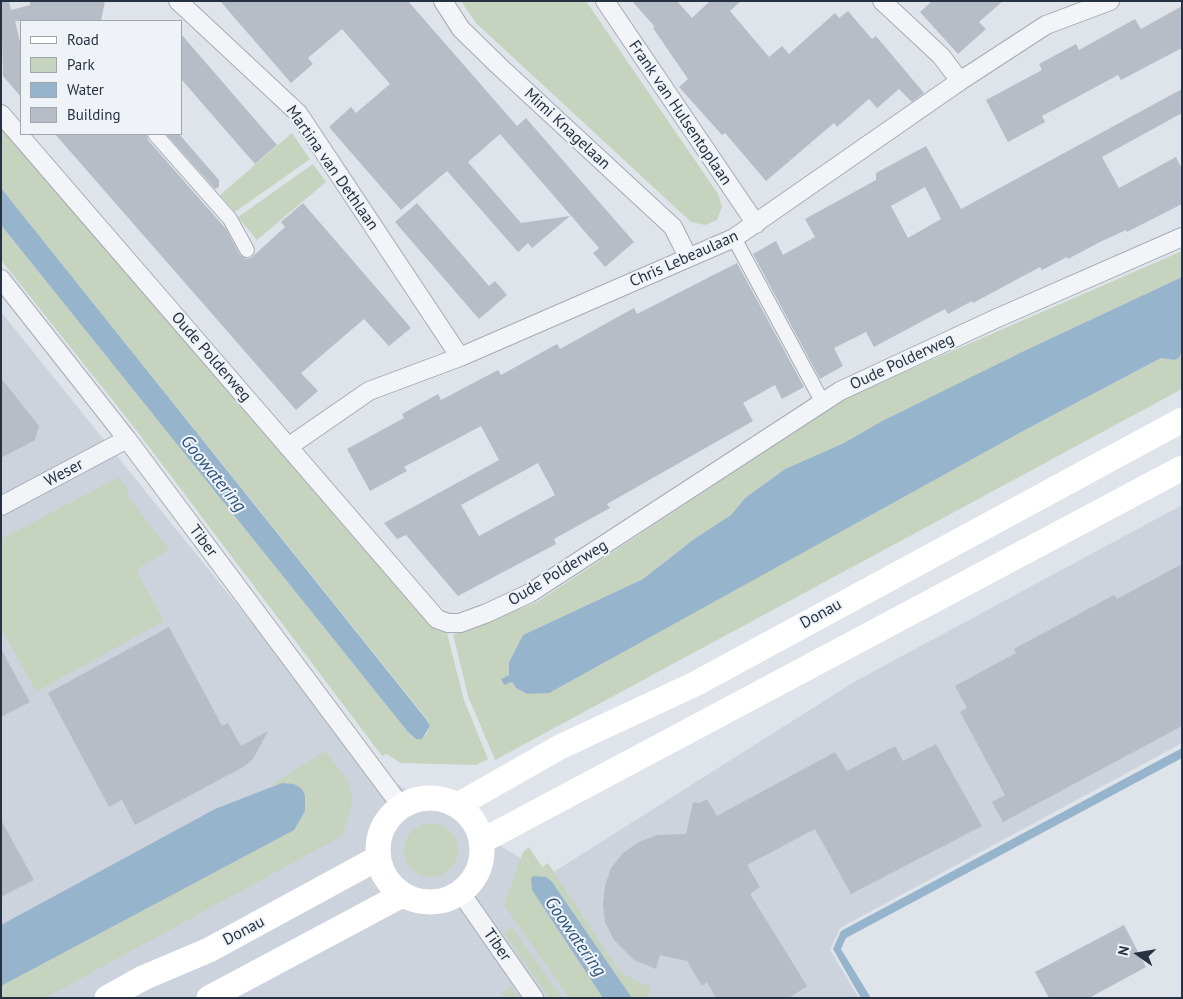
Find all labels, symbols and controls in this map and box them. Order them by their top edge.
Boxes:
legend [20,20,182,135]
text: Road [67,30,99,49]
street label: Frank van Hulsentoplaan [624,37,736,189]
text: Park [67,55,95,74]
text: Water [67,80,104,99]
street label: Mimi Knagelaan [520,84,614,174]
street label: Martina van Dethlaan [282,102,382,234]
text: Building [67,105,121,124]
street label: Chris Lebeaulaan [627,226,741,292]
street label: Oude Polderweg [167,308,255,406]
street label: Oude Polderweg [847,330,957,394]
water label: Goowatering [176,431,250,517]
street label: Weser [41,455,87,491]
street label: Tiber [185,521,221,561]
street label: Oude Polderweg [505,536,611,610]
street label: Donau [797,595,845,633]
water label: Goowatering [540,893,610,981]
street label: Donau [220,912,268,950]
street label: Tiber [479,925,515,965]
north arrow [1113,929,1163,979]
text: N [1114,944,1133,957]

